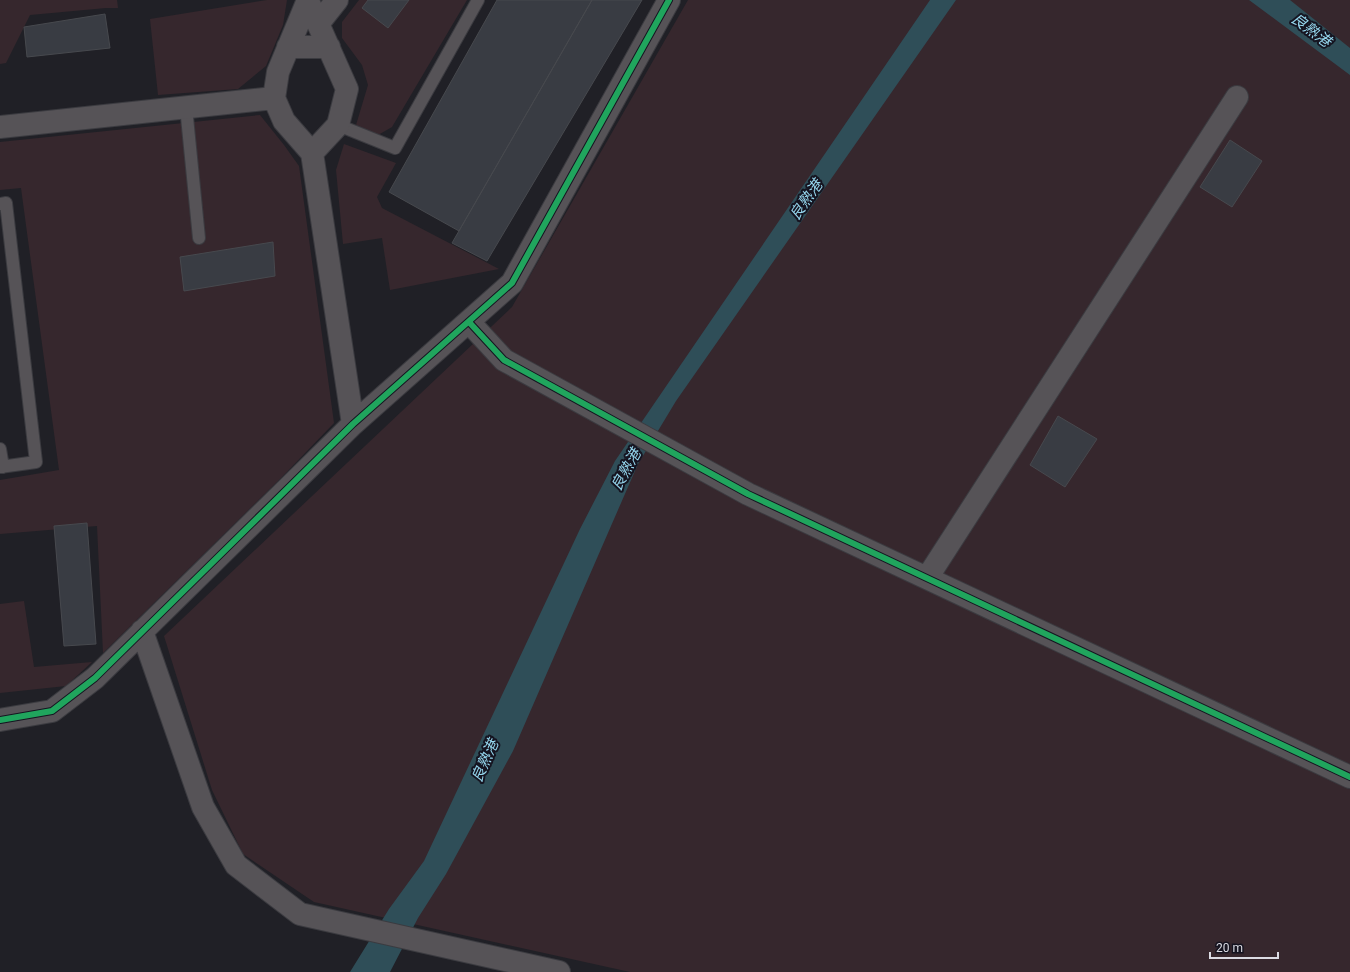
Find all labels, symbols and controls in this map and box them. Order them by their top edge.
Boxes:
water label: 良熟港 [1288,9,1336,52]
water label: 良熟港 [786,175,827,224]
water label: 良熟港 [607,444,646,494]
water label: 良熟港 [468,735,503,785]
scale bar [1210,934,1278,960]
text: 20 m [1216,941,1243,955]

